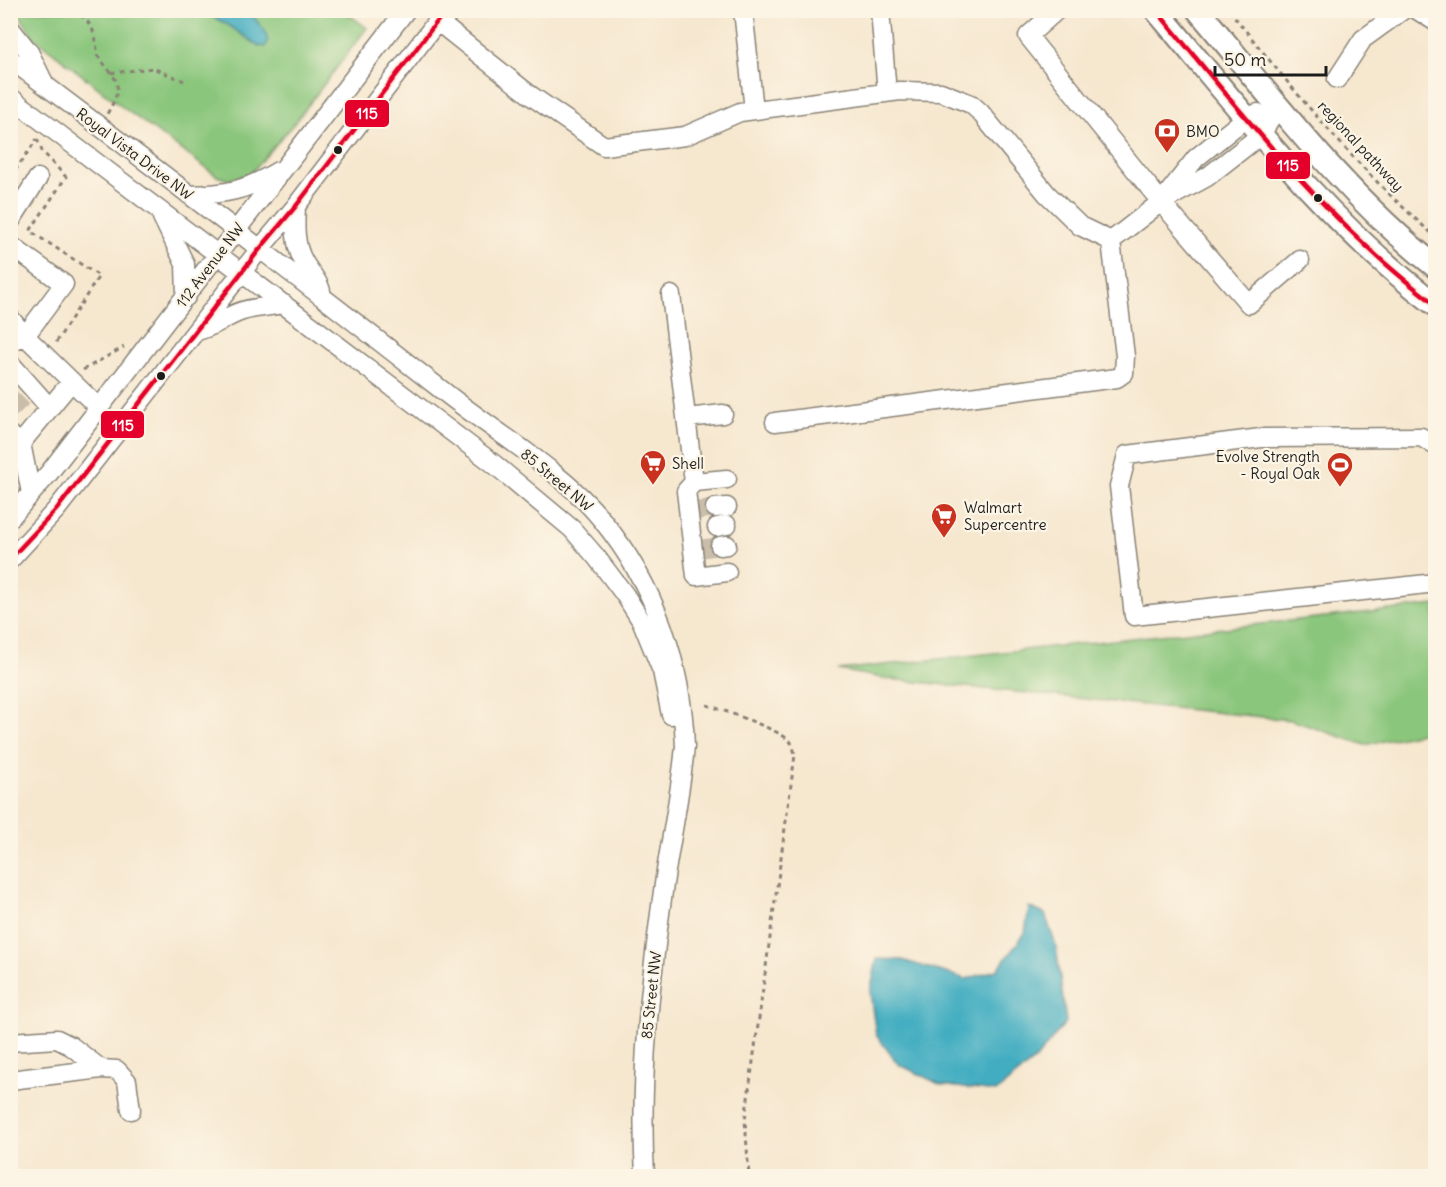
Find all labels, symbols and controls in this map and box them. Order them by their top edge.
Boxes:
scale bar [1215,39,1326,77]
text: 50 m [1224,48,1266,71]
street label: regional pathway [1314,97,1408,195]
line badge: 115 [344,99,390,128]
text: 115 [356,103,378,123]
street label: Royal Vista Drive NW [73,104,198,204]
bank icon: BMO [1152,116,1182,154]
place label: BMO [1186,122,1220,141]
unlabelled marker [332,144,344,156]
line badge: 115 [1265,151,1311,180]
text: 115 [1277,155,1299,175]
unlabelled marker [1312,192,1324,204]
street label: 112 Avenue NW [172,218,248,311]
unlabelled marker [155,370,167,382]
line badge: 115 [100,410,145,439]
text: 115 [112,415,134,435]
street label: 85 Street NW [517,444,597,516]
place label: Evolve Strength - Royal Oak [1216,447,1320,483]
supermarket icon: Shell [638,448,668,486]
sports icon: Evolve Strength - Royal Oak [1325,450,1355,488]
place label: Shell [672,454,704,473]
place label: Walmart Supercentre [964,498,1047,534]
supermarket icon: Walmart Supercentre [929,501,959,539]
street label: 85 Street NW [637,950,665,1040]

